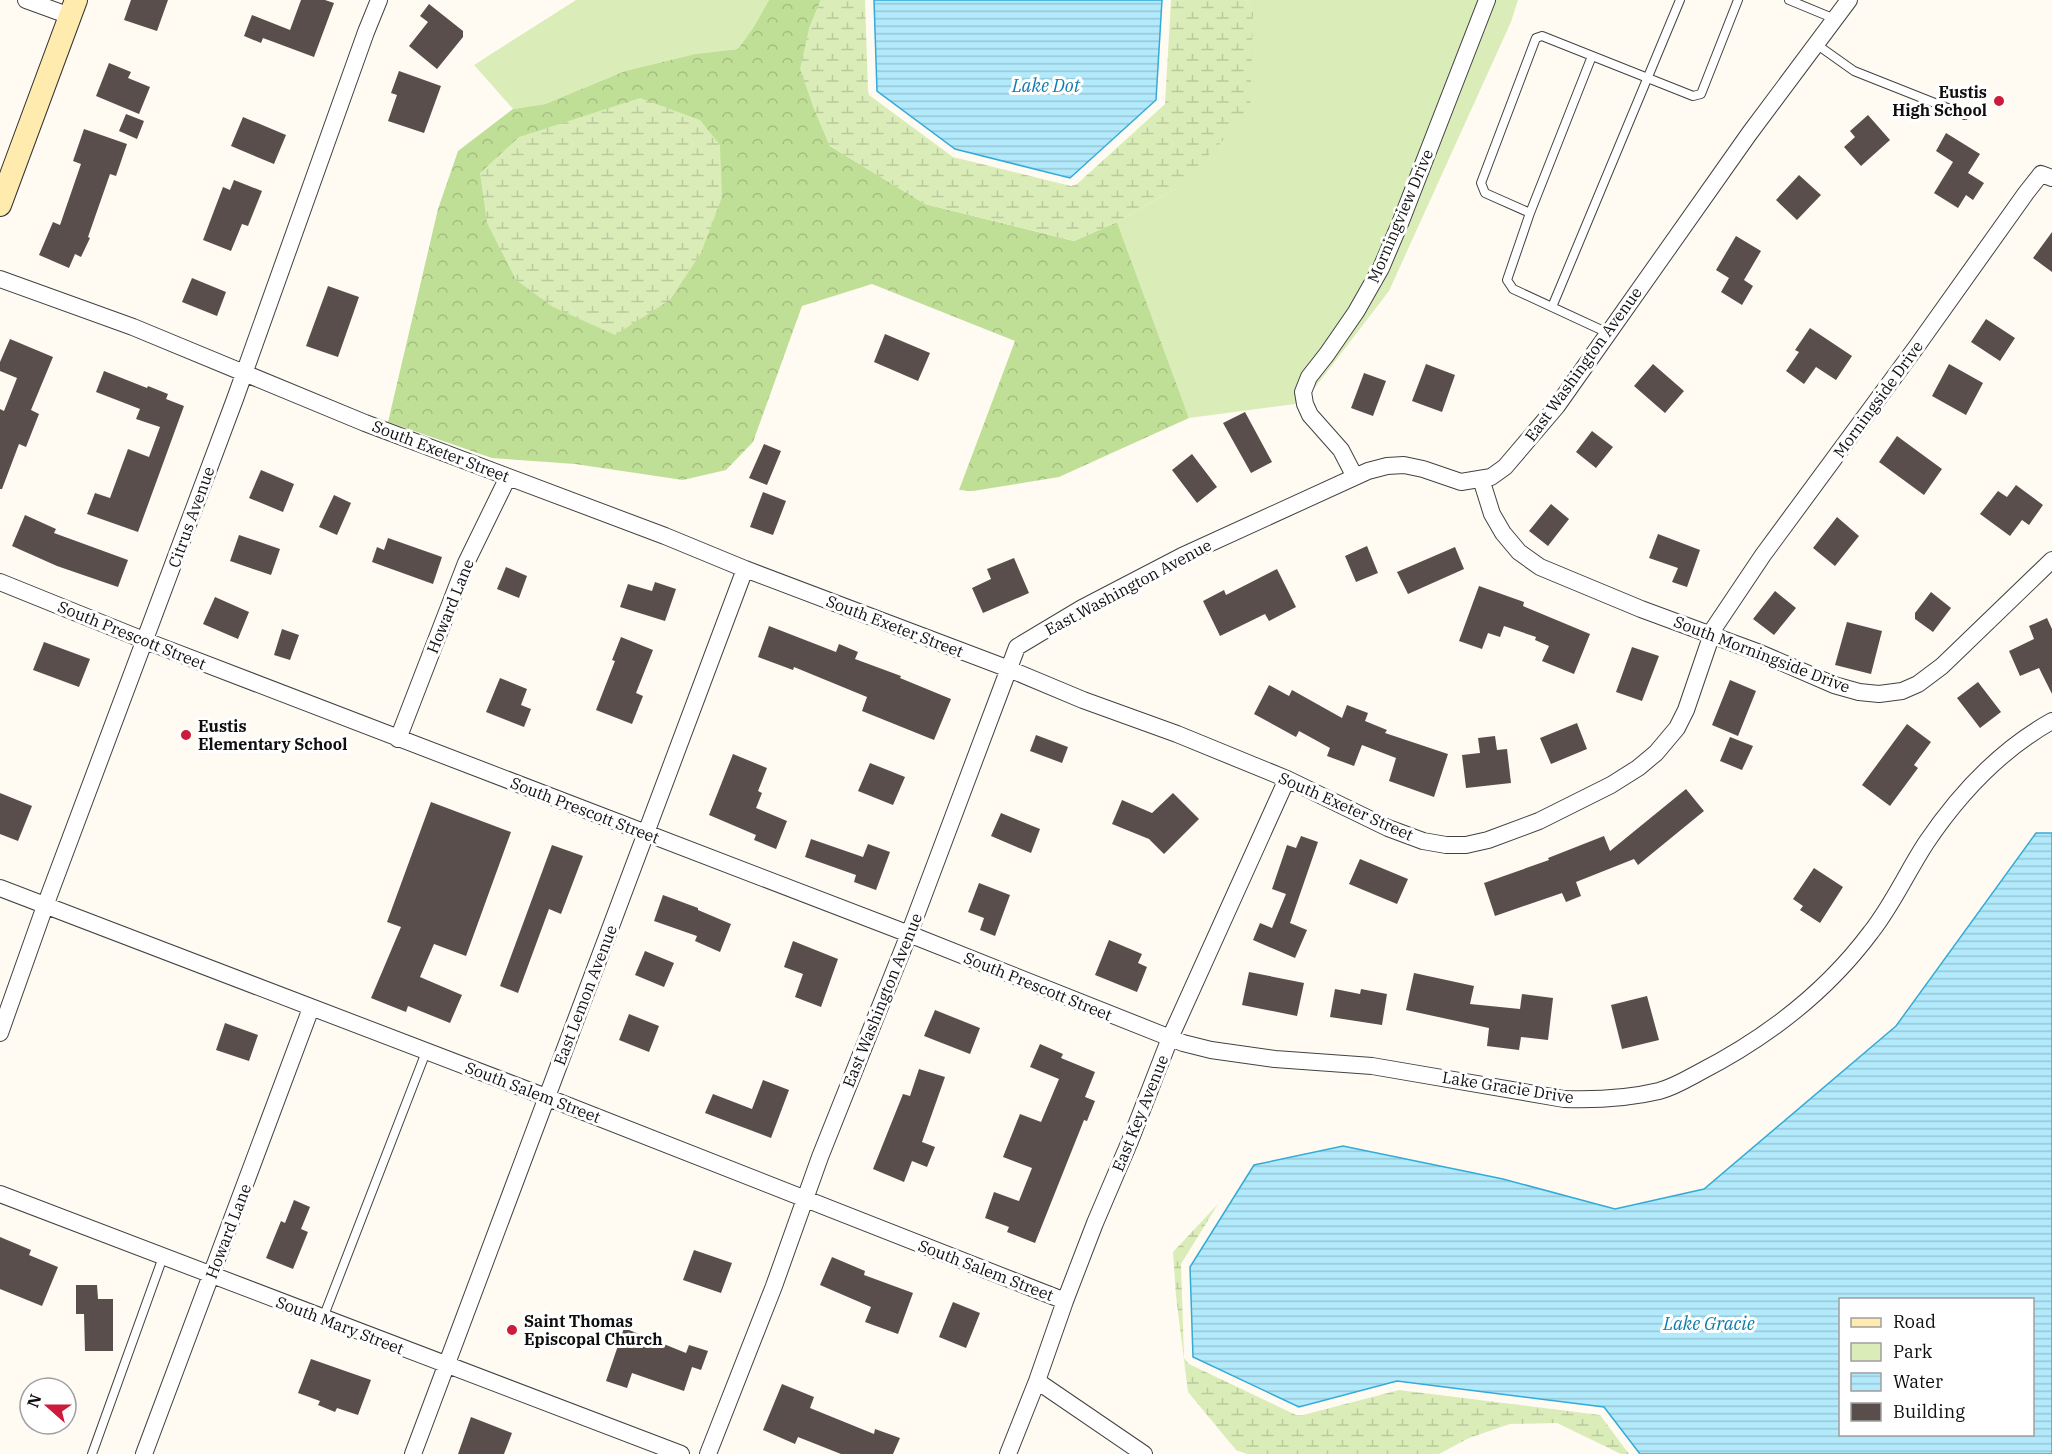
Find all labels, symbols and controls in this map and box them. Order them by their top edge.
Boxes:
water label: Lake Dot [1011,74,1081,97]
place label: Eustis High School [1892,82,1987,120]
marker: Eustis High School [1992,94,2006,108]
street label: Morningview Drive [1363,146,1437,286]
street label: East Washington Avenue [1520,283,1646,445]
street label: Morningside Drive [1829,337,1927,461]
street label: South Exeter Street [370,416,513,486]
street label: Citrus Avenue [163,464,219,570]
street label: East Washington Avenue [1041,535,1215,639]
street label: Howard Lane [422,556,478,656]
street label: South Exeter Street [824,591,967,661]
street label: South Prescott Street [55,596,209,674]
street label: South Morningside Drive [1671,611,1853,697]
place label: Eustis Elementary School [198,716,347,754]
marker: Eustis Elementary School [179,728,193,742]
street label: South Exeter Street [1276,767,1417,845]
street label: South Prescott Street [508,772,663,848]
street label: East Washington Avenue [838,910,926,1090]
street label: East Lemon Avenue [549,922,621,1068]
street label: South Prescott Street [961,947,1115,1025]
street label: East Key Avenue [1108,1052,1172,1174]
street label: South Salem Street [463,1057,604,1127]
street label: Lake Gracie Drive [1441,1067,1575,1107]
street label: Howard Lane [201,1181,255,1281]
street label: South Salem Street [916,1235,1057,1305]
street label: South Mary Street [273,1291,407,1359]
legend [1839,1298,2034,1436]
text: Road [1893,1310,1936,1333]
place label: Saint Thomas Episcopal Church [524,1311,663,1349]
water label: Lake Gracie [1662,1312,1755,1335]
marker: Saint Thomas Episcopal Church [505,1323,519,1337]
text: Park [1893,1340,1933,1363]
text: Water [1893,1370,1943,1393]
north arrow [18,1376,78,1436]
text: N [22,1391,46,1410]
text: Building [1893,1400,1965,1423]

